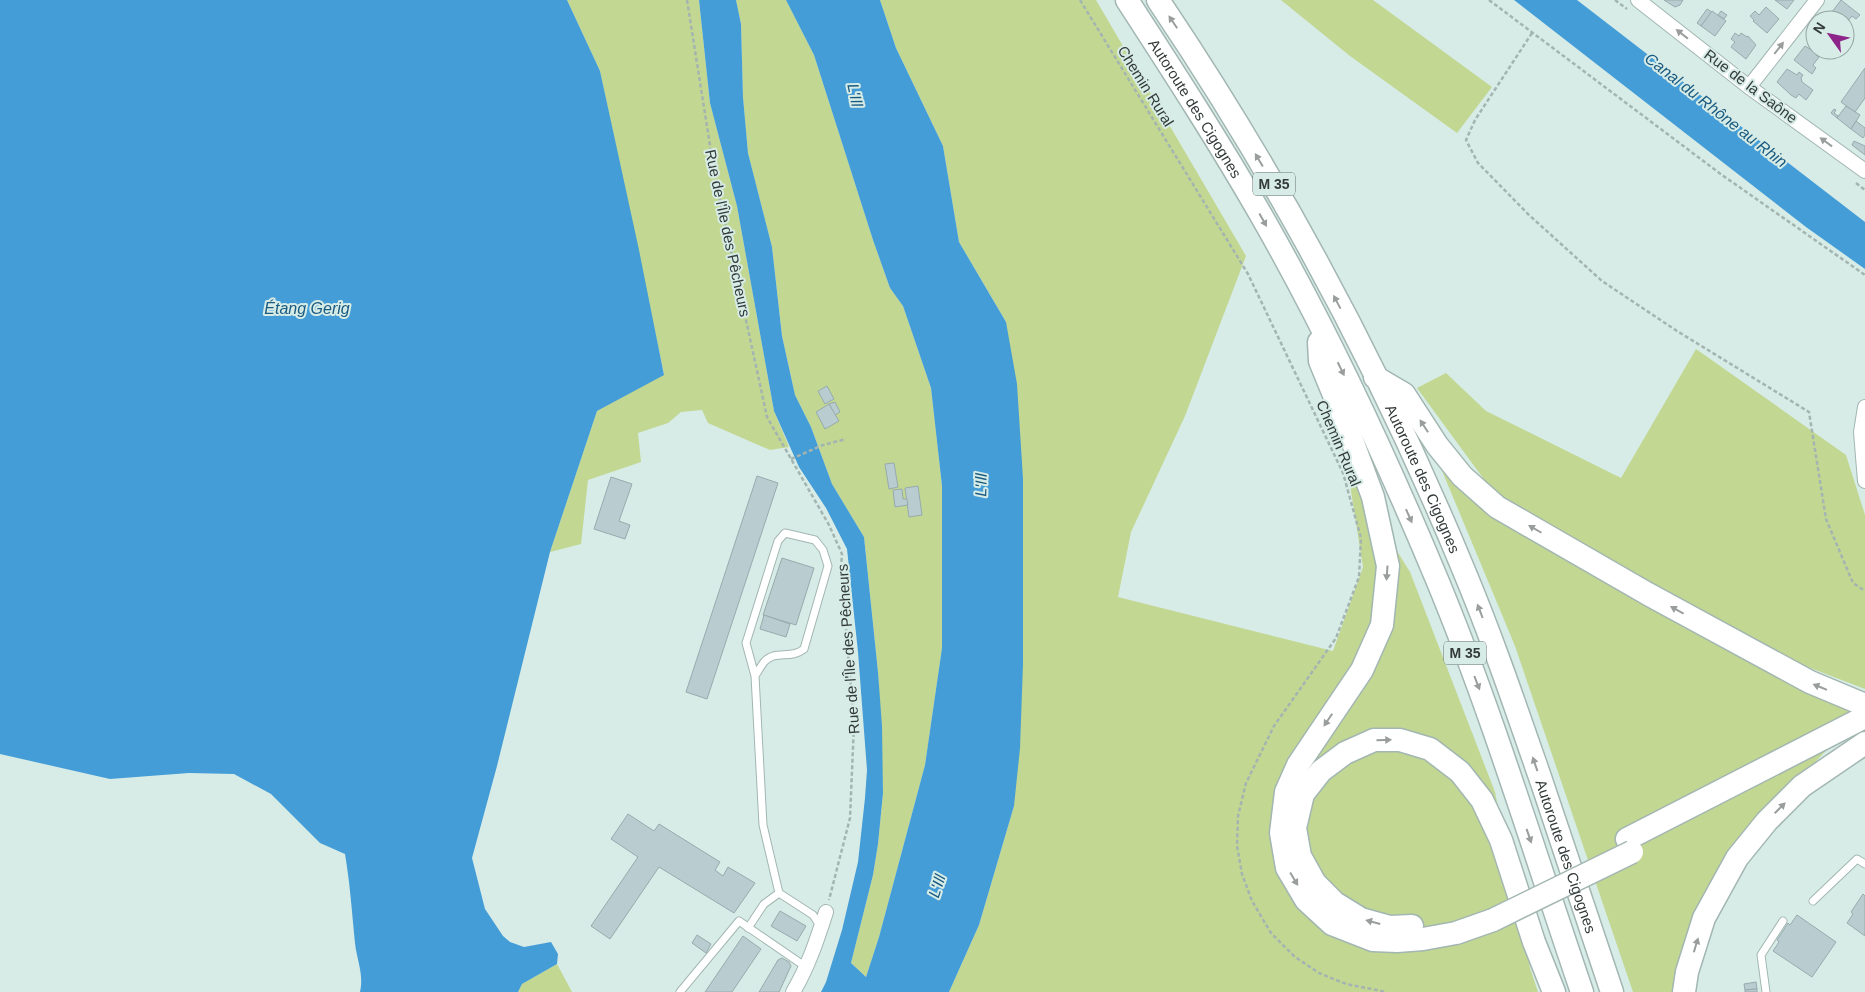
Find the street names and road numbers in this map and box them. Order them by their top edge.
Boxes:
street label: Autoroute des Cigognes [1146,35,1246,181]
street label: Chemin Rural [1114,43,1178,129]
street label: Rue de la Saône [1701,46,1801,126]
street label: Rue de l'Île des Pêcheurs [702,148,754,318]
road number: M 35 [1253,172,1295,195]
street label: Chemin Rural [1313,397,1365,489]
street label: Autoroute des Cigognes [1383,402,1464,555]
street label: Rue de l'Île des Pêcheurs [834,563,862,735]
road number: M 35 [1444,641,1486,664]
street label: Autoroute des Cigognes [1533,777,1600,935]

